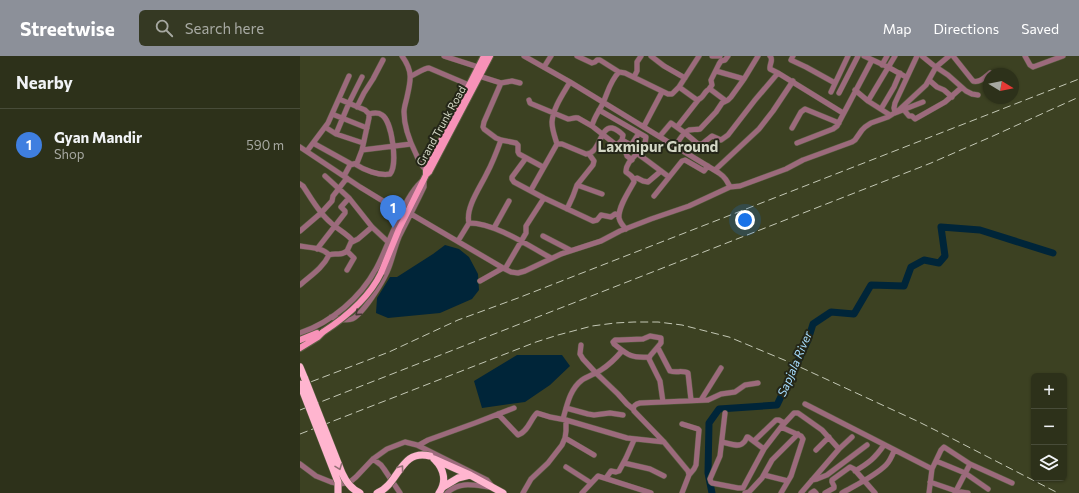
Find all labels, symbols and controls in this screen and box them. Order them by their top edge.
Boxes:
search box [139,10,419,46]
text: Streetwise [20,17,115,40]
icon: search [153,17,175,39]
text: Search here [185,19,264,37]
text: Map [883,20,912,37]
text: Directions [934,20,999,37]
text: Saved [1021,20,1059,37]
north arrow [983,68,1019,104]
text: Nearby [16,72,73,93]
street label: Grand Trunk Road [413,83,468,168]
text: Gyan Mandir [54,128,142,146]
text: 1 [26,137,32,153]
text: 590 m [246,137,284,153]
district label: Laxmipur Ground [598,137,718,155]
text: Shop [54,146,85,162]
pin: 1 [380,195,406,228]
your location [735,210,755,230]
one-way arrow [356,309,363,316]
water label: Sapjala River [774,328,815,398]
map controls [1031,373,1067,481]
button: + [1031,373,1067,409]
button: − [1031,409,1067,445]
button: layers [1031,445,1067,481]
one-way arrow [335,464,343,471]
one-way arrow [396,466,403,473]

